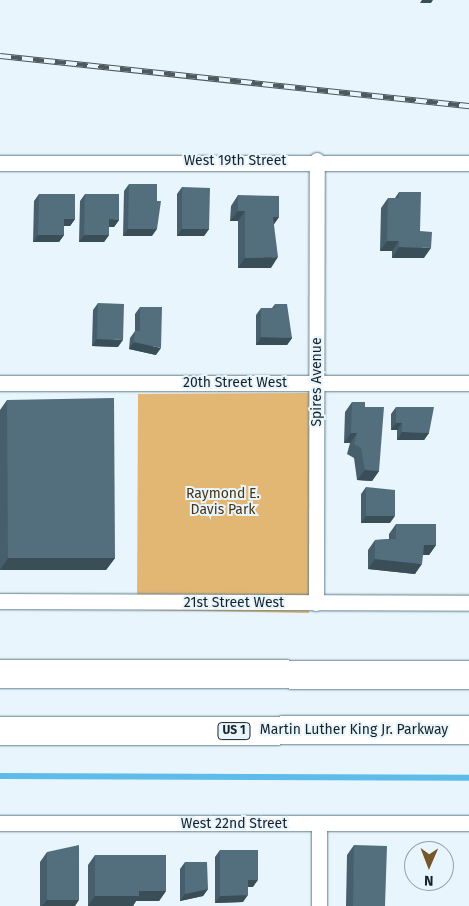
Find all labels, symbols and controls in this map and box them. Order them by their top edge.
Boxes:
street label: West 19th Street [184,153,286,169]
street label: Spires Avenue [309,337,325,427]
street label: 20th Street West [183,375,287,391]
park label: Raymond E. Davis Park [186,486,260,518]
street label: 21st Street West [184,595,284,611]
road number: US 1 [216,721,252,740]
street label: Martin Luther King Jr. Parkway [260,722,448,738]
street label: West 22nd Street [181,816,287,832]
north arrow [404,841,454,891]
text: N [424,872,434,889]

